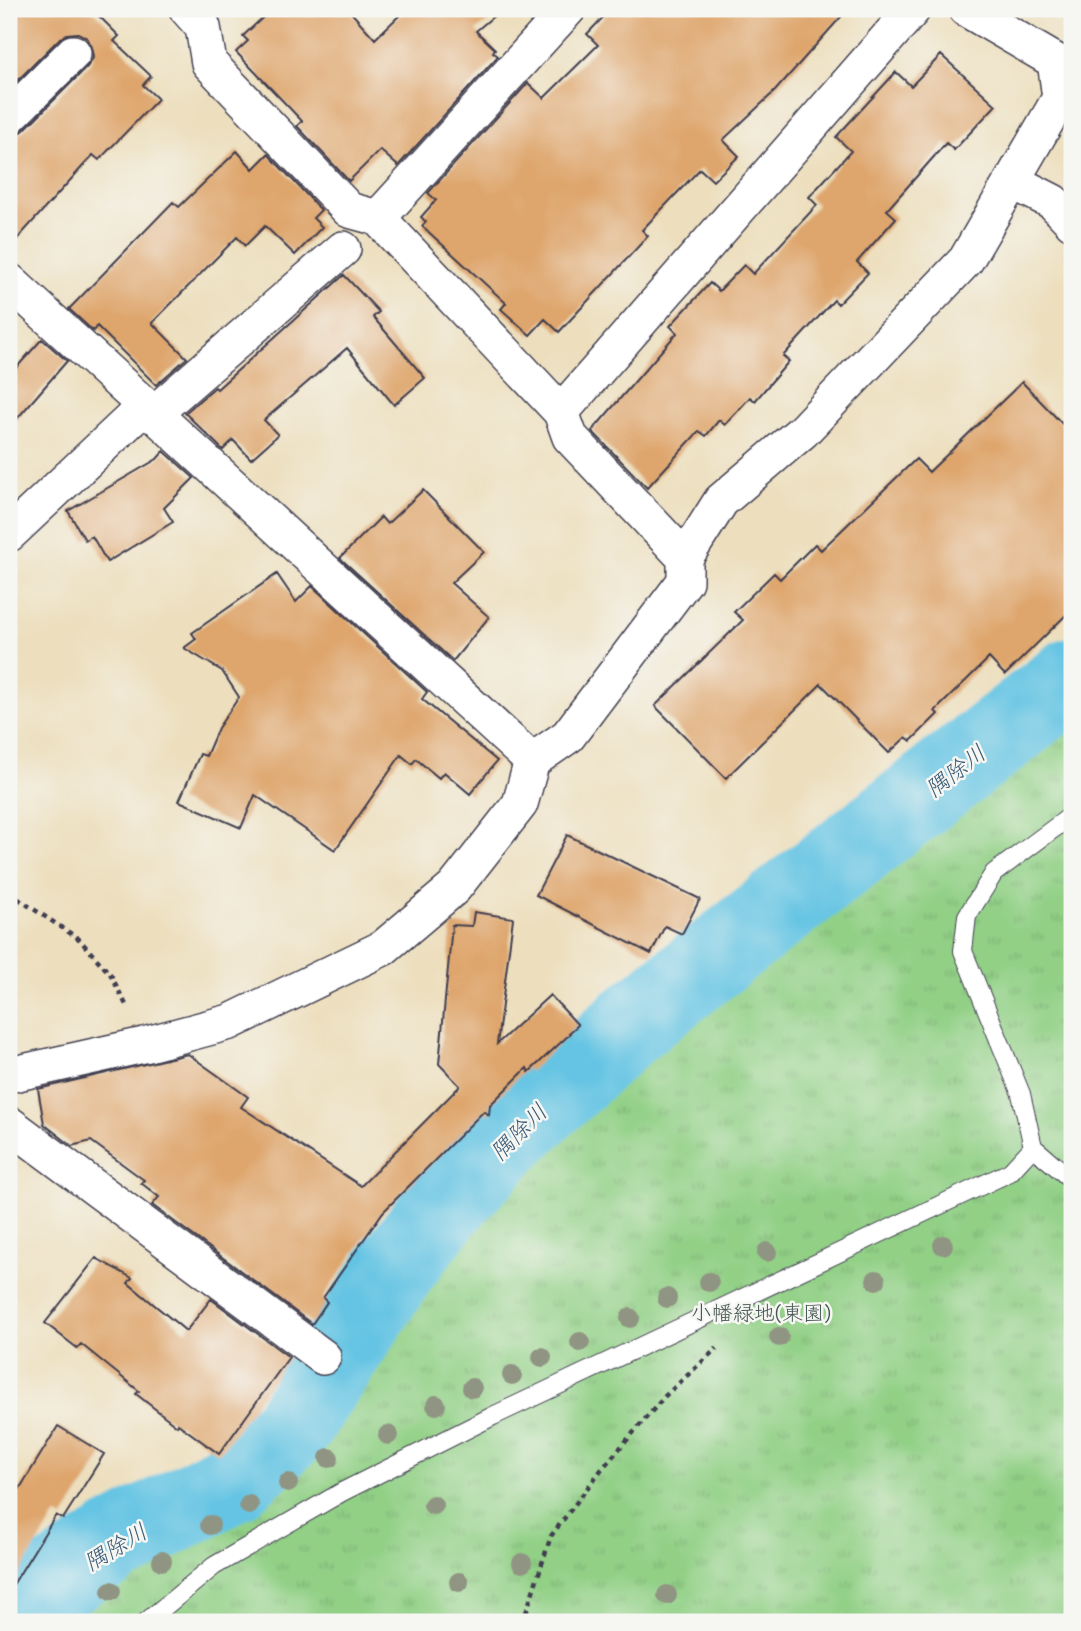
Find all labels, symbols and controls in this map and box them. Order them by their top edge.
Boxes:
water label: 隅除川 [919,737,991,803]
water label: 隅除川 [483,1096,553,1166]
park label: 小幡緑地(東園) [691,1298,831,1325]
water label: 隅除川 [78,1515,152,1577]

